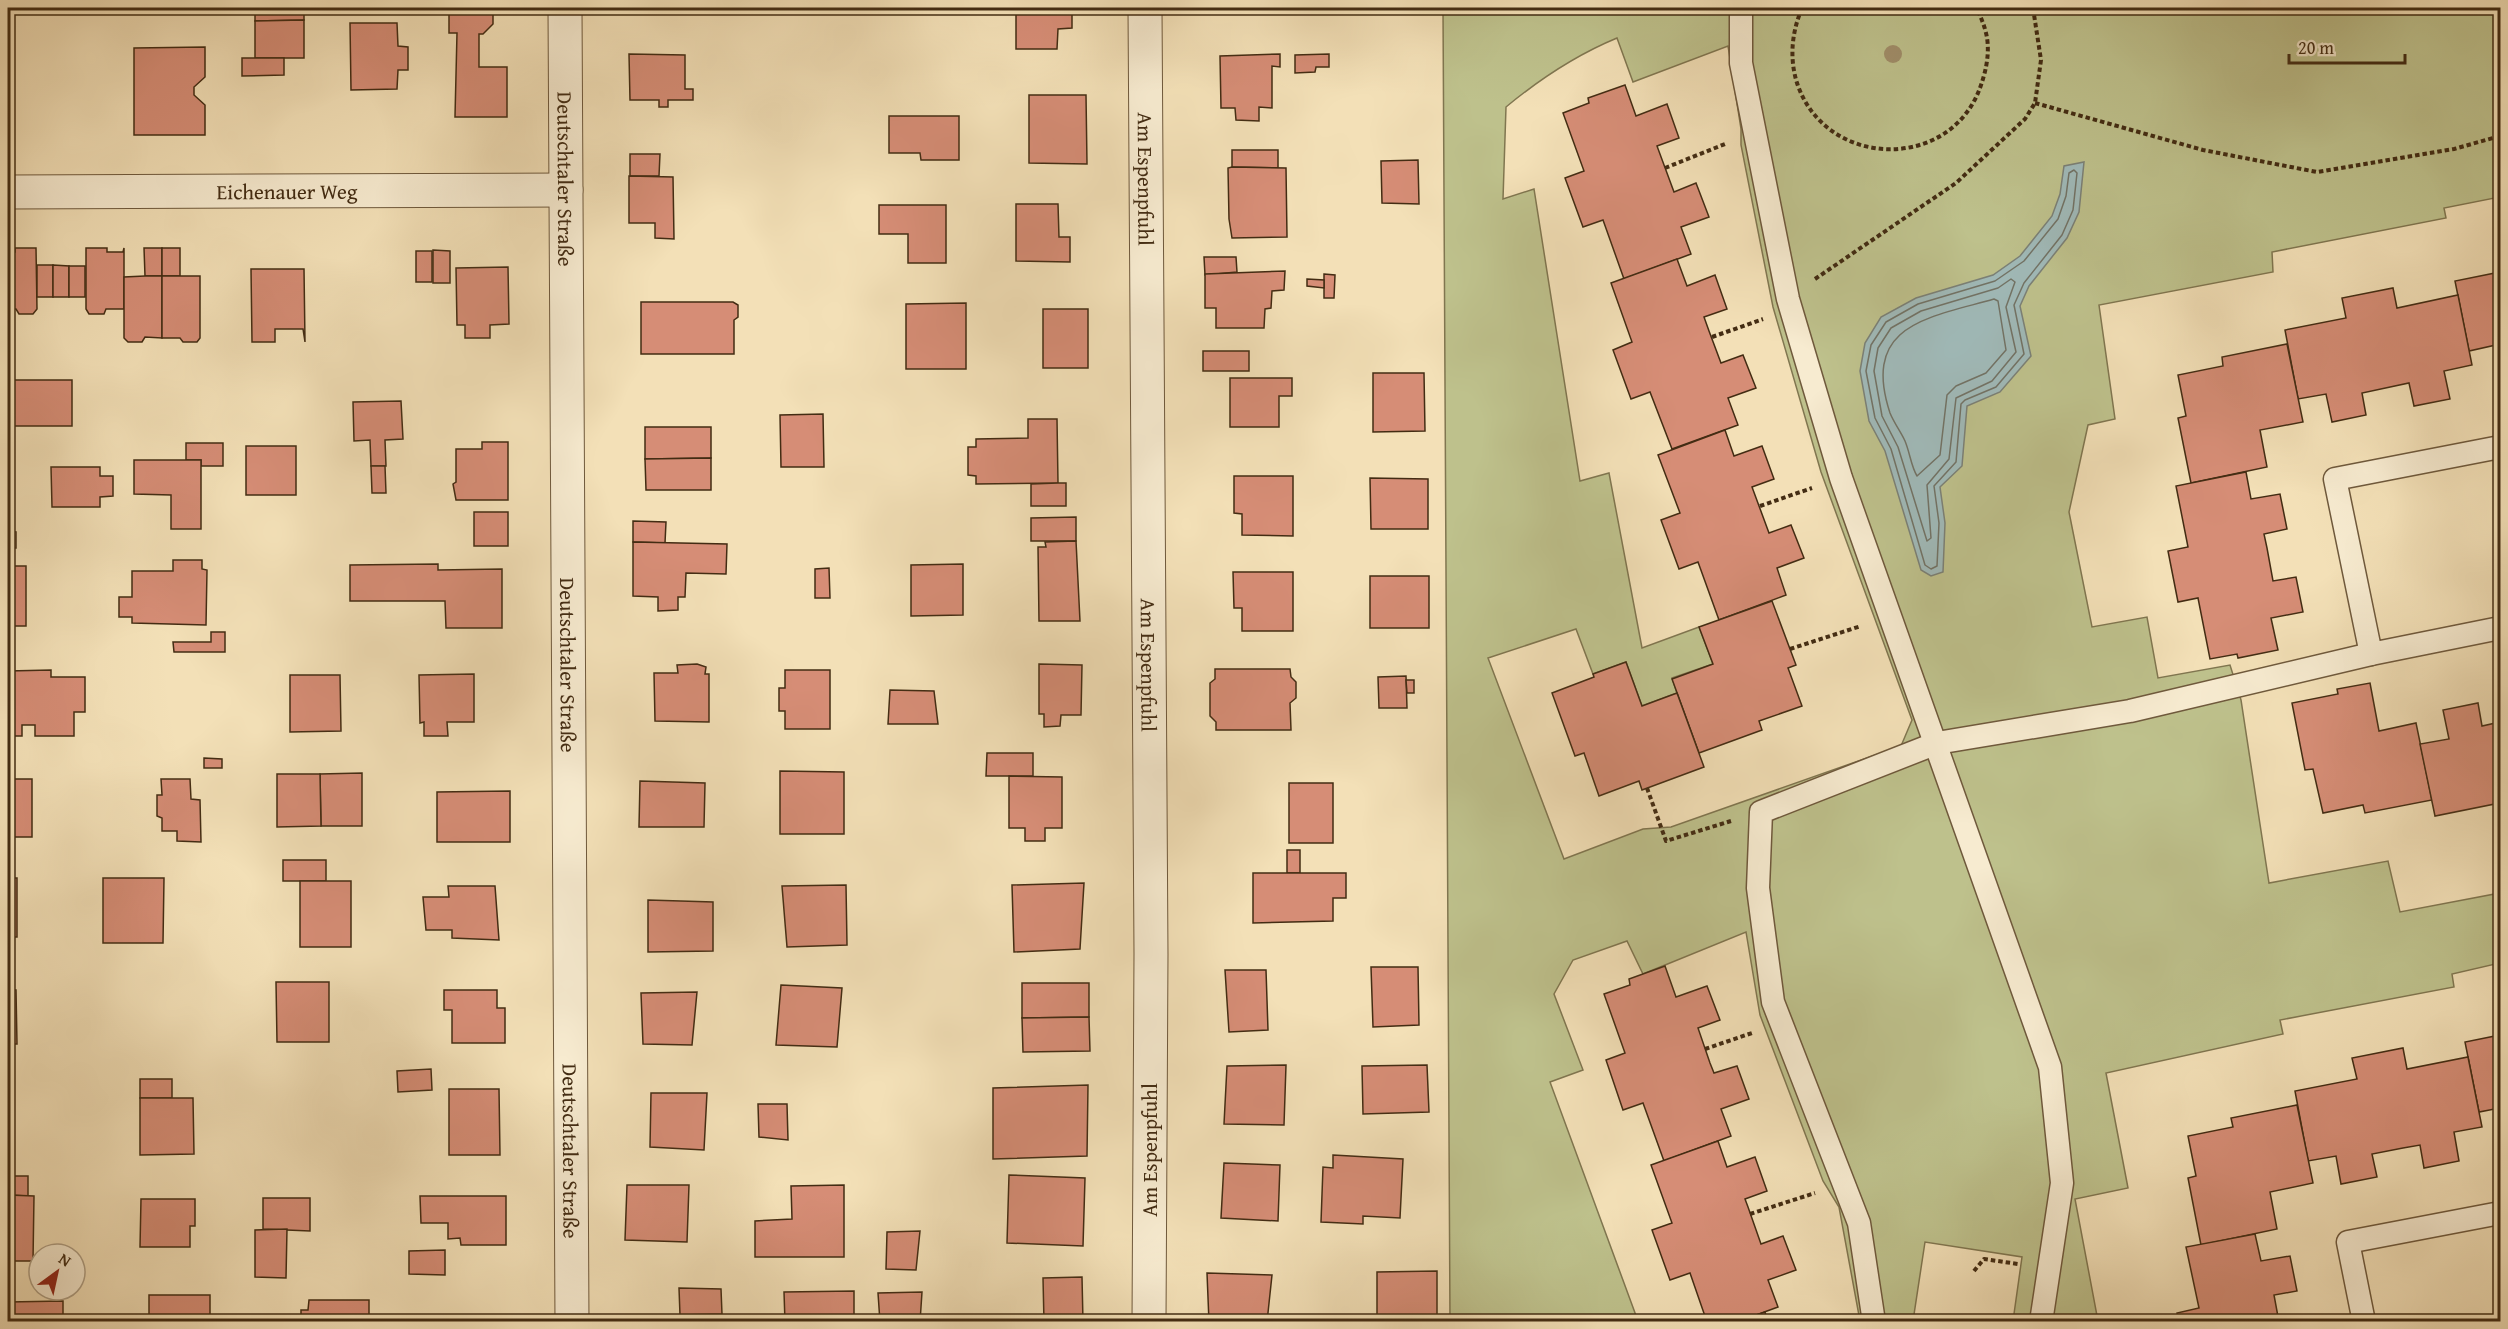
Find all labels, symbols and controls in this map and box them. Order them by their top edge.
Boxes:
scale bar [2289,27,2404,65]
text: 20 m [2298,34,2334,61]
street label: Deutschtaler Straße [550,91,582,267]
street label: Am Espenpfuhl [1130,112,1162,246]
street label: Eichenauer Weg [217,175,358,207]
street label: Deutschtaler Straße [553,577,584,753]
street label: Am Espenpfuhl [1133,598,1165,732]
street label: Deutschtaler Straße [555,1063,587,1239]
street label: Am Espenpfuhl [1134,1083,1165,1217]
north arrow [27,1242,87,1302]
text: N [54,1246,76,1273]

